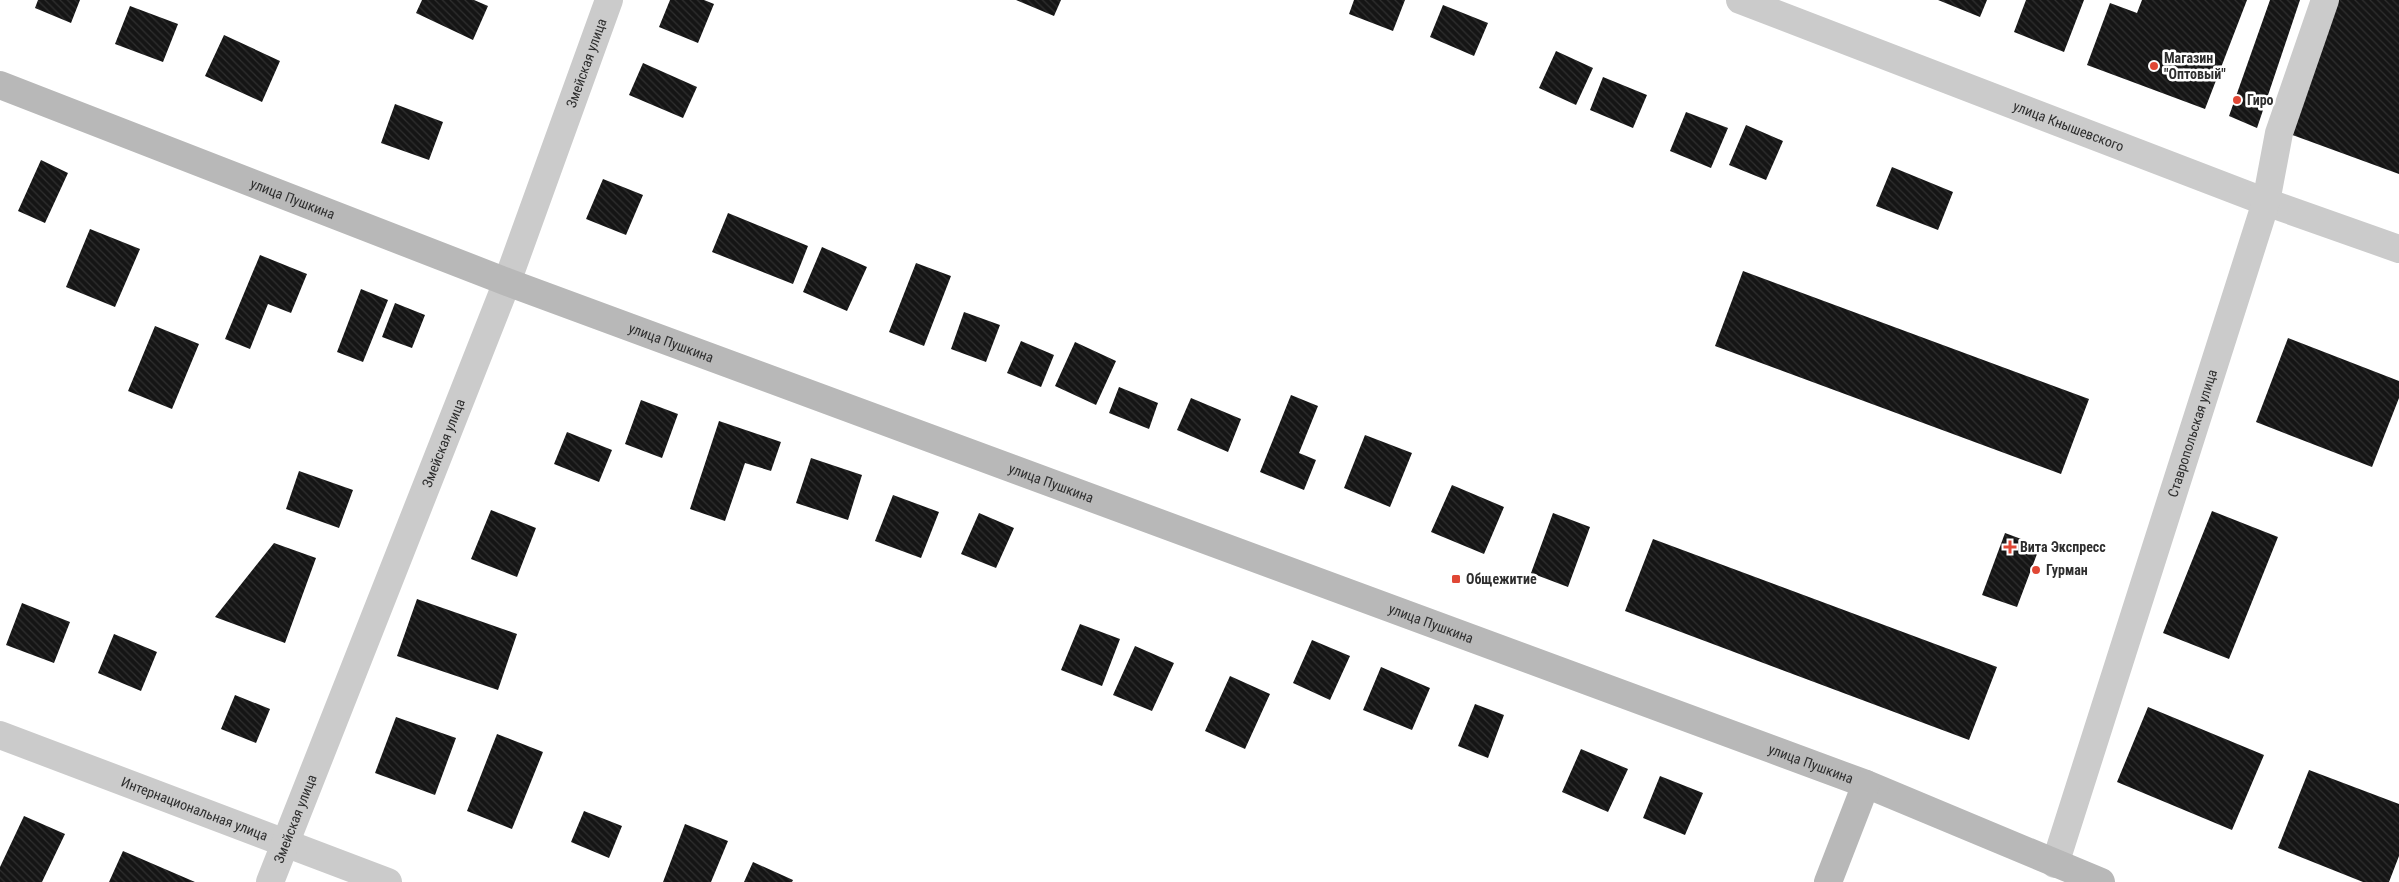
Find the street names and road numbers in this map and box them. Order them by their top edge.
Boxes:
street label: Змейская улица [563,16,610,110]
street label: улица Кнышевского [2011,98,2126,155]
street label: улица Пушкина [248,175,337,222]
street label: улица Пушкина [627,320,716,366]
street label: Ставропольская улица [2164,367,2220,499]
street label: Змейская улица [419,396,468,490]
street label: улица Пушкина [1006,460,1096,506]
street label: улица Пушкина [1386,600,1476,646]
street label: улица Пушкина [1766,741,1856,787]
street label: Змейская улица [270,772,320,865]
street label: Интернациональная улица [119,774,270,844]

